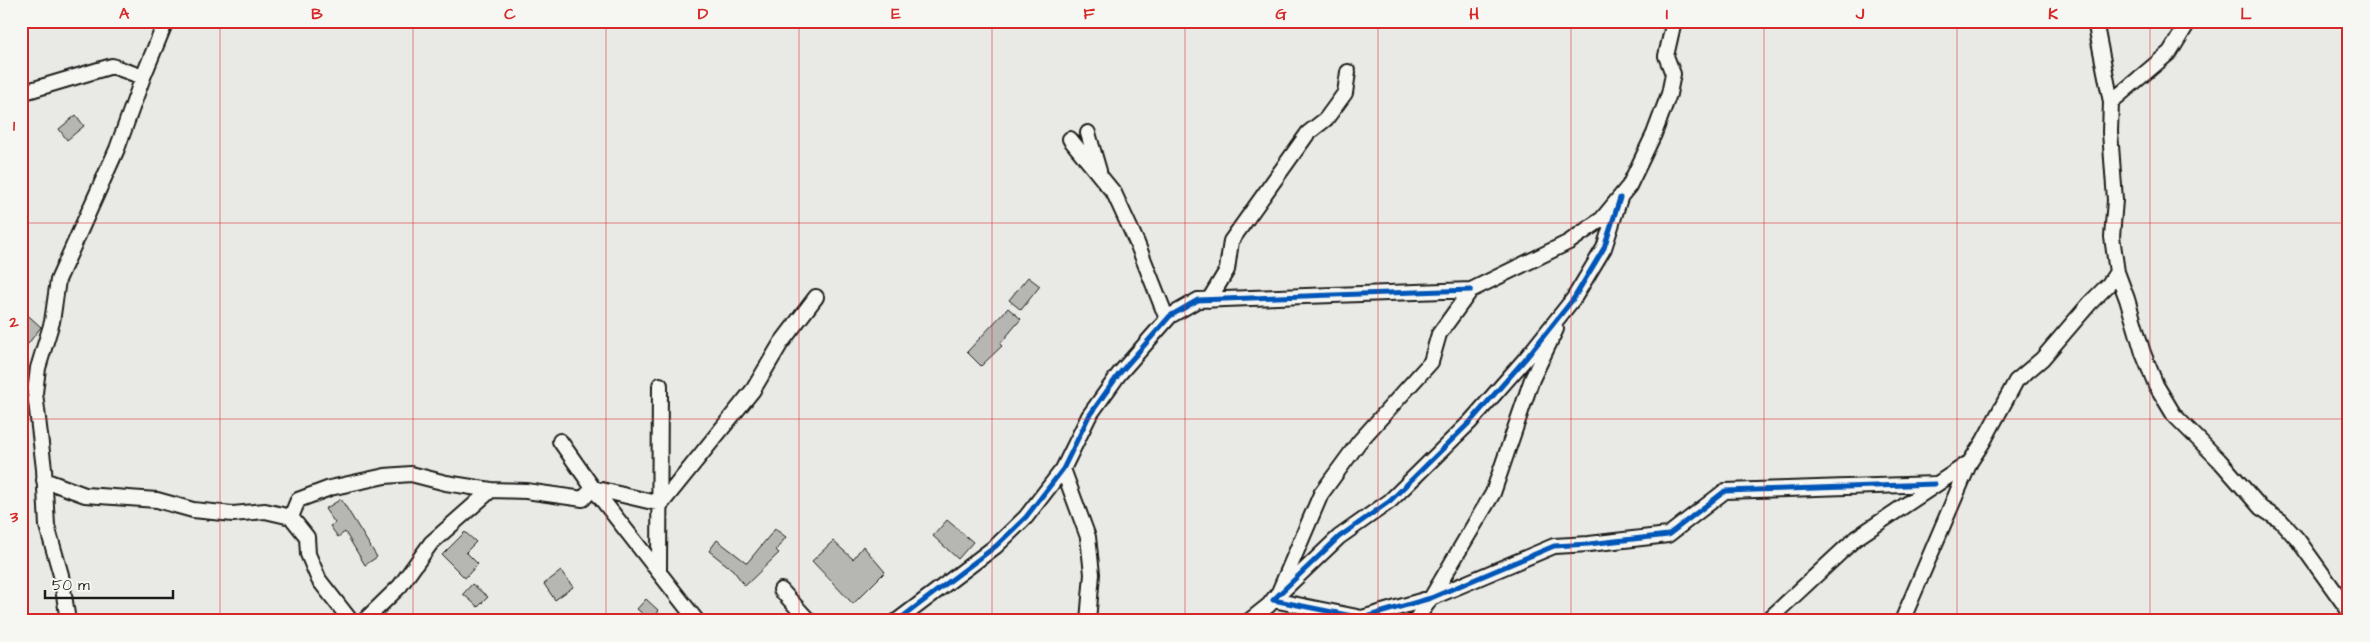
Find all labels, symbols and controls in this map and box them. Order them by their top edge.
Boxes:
text: A [119,3,130,25]
text: B [311,3,323,25]
text: C [504,3,516,25]
text: D [698,3,709,25]
text: E [891,3,901,25]
text: F [1083,3,1095,25]
text: G [1275,3,1287,25]
text: H [1469,3,1479,25]
text: I [1666,3,1668,25]
text: J [1855,3,1865,25]
text: K [2048,3,2058,25]
text: L [2240,3,2252,25]
text: 1 [13,115,16,137]
text: 2 [8,311,19,333]
text: 3 [9,506,19,528]
scale bar [45,567,172,599]
text: 50 m [52,575,90,596]

